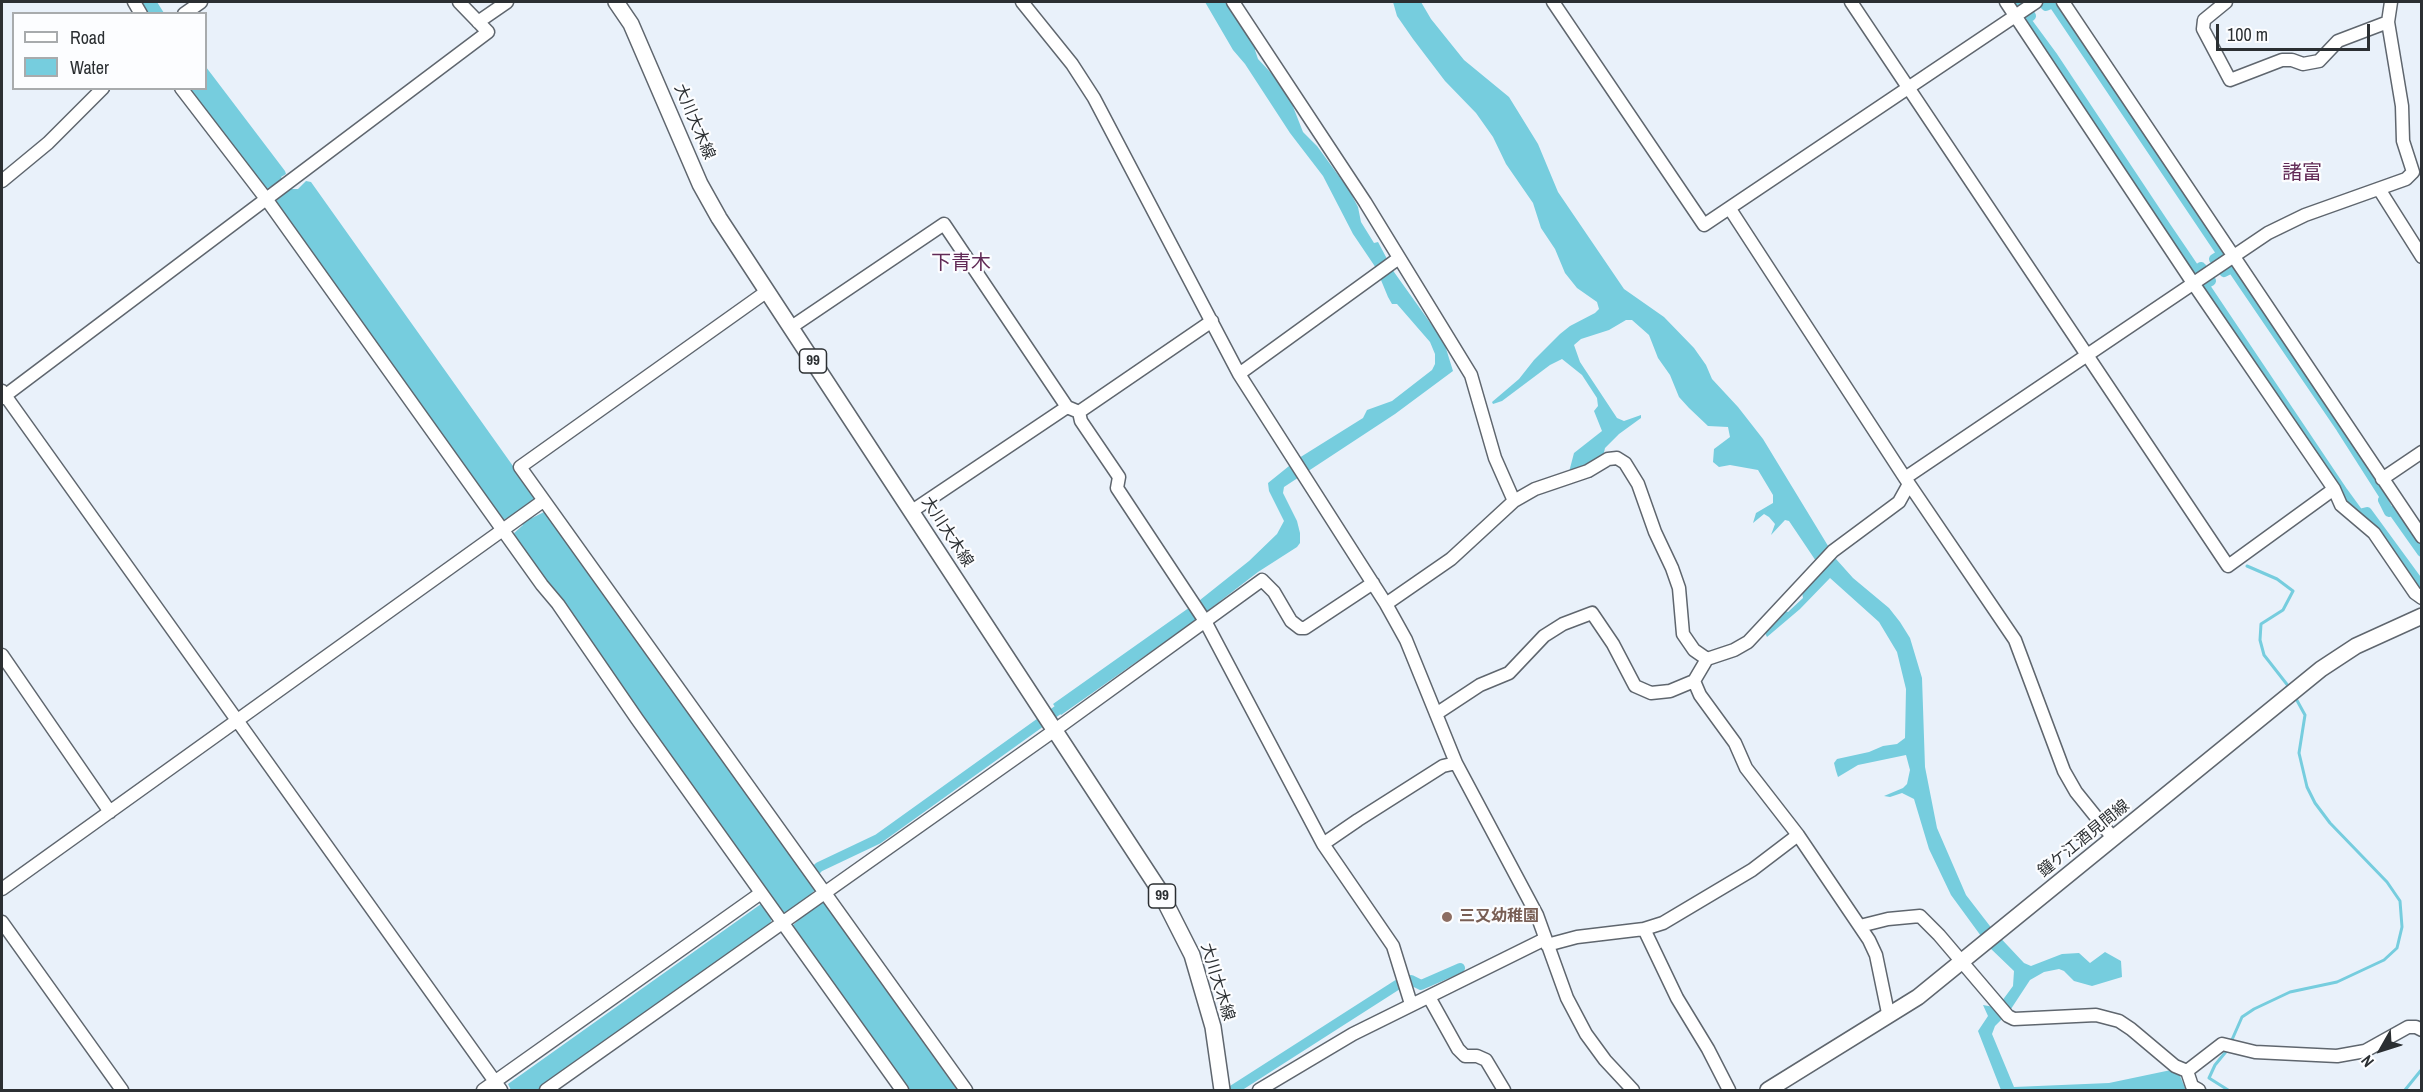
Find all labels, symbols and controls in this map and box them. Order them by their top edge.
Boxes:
legend [12,12,207,90]
scale bar [2219,12,2374,50]
text: 100 m [2227,22,2268,47]
text: Road [70,25,105,50]
text: Water [70,55,109,80]
street label: 大川大木線 [670,81,718,163]
district label: 諸富 [2282,162,2322,186]
district label: 下青木 [931,252,991,276]
road number: 99 [800,349,826,373]
street label: 大川大木線 [917,493,977,571]
street label: 鐘ケ江酒見間線 [2034,796,2134,882]
road number: 99 [1148,884,1176,908]
place label: 三又幼稚園 [1459,907,1539,927]
marker: 三又幼稚園 [1440,910,1454,924]
street label: 大川大木線 [1196,941,1238,1023]
north arrow [2351,1020,2411,1080]
text: N [2355,1051,2379,1072]

